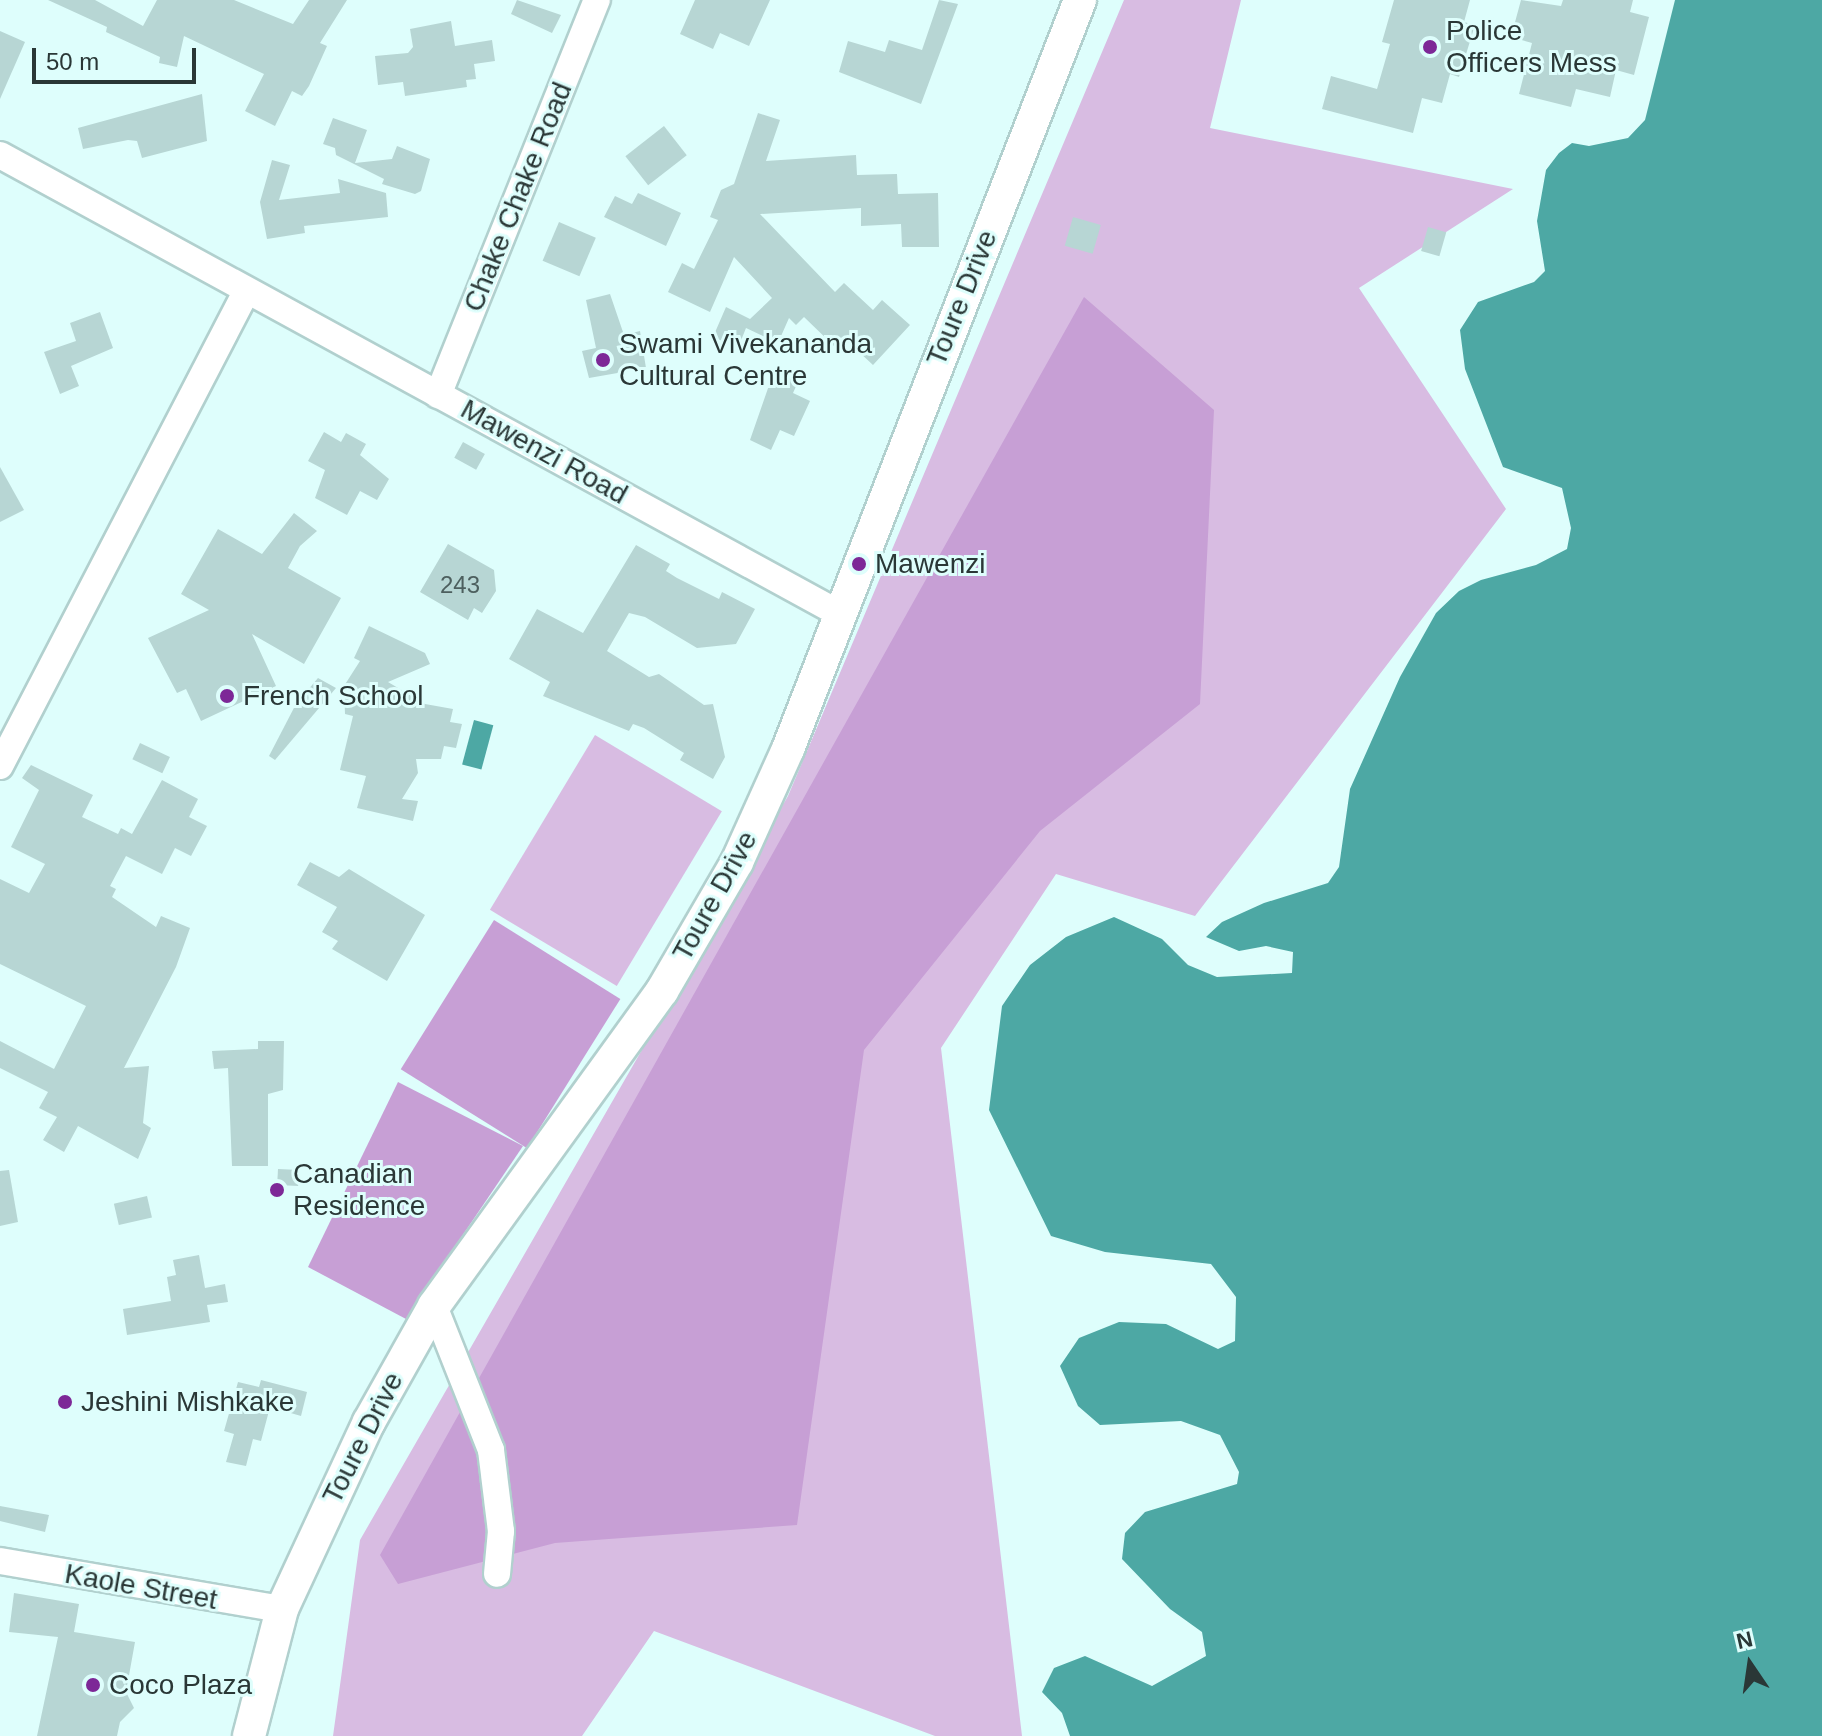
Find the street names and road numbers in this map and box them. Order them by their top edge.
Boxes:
street label: Chake Chake Road [457,77,579,317]
street label: Toure Drive [920,225,1004,371]
street label: Mawenzi Road [455,392,633,512]
street label: Toure Drive [666,825,764,967]
street label: Toure Drive [316,1367,410,1509]
street label: Kaole Street [62,1557,220,1617]

